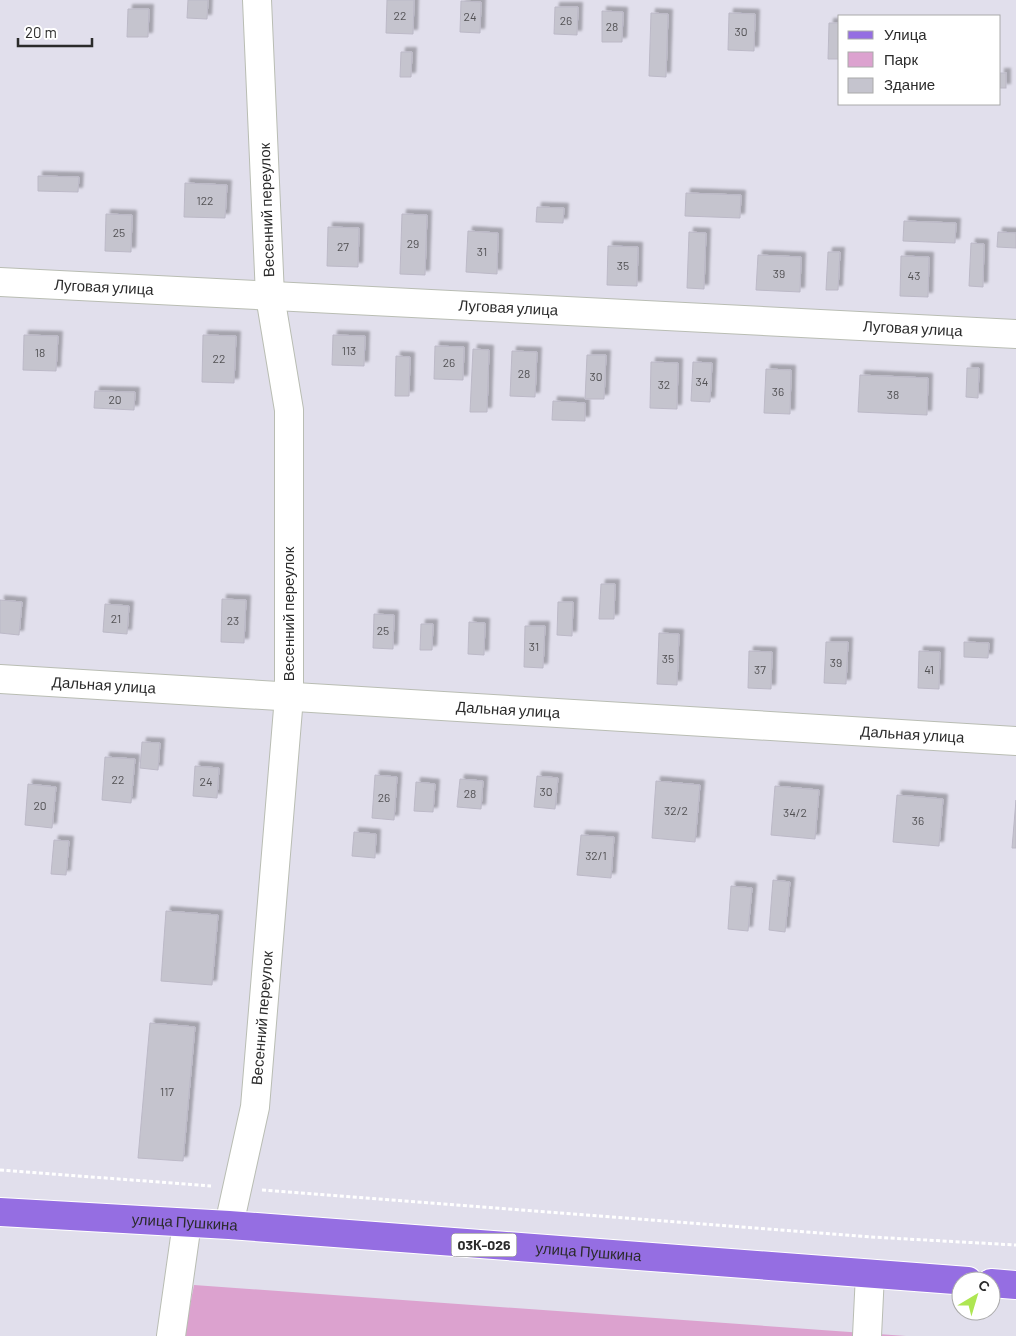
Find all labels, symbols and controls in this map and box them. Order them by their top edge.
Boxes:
house number: 22 [394,8,406,22]
house number: 24 [463,9,477,23]
house number: 26 [560,13,572,27]
scale bar [18,15,91,47]
legend [838,15,1001,105]
house number: 28 [606,19,618,33]
text: 20 m [25,23,57,41]
house number: 30 [735,24,747,38]
text: Улица [884,25,927,43]
text: Парк [884,50,918,68]
text: Здание [884,75,935,93]
street label: Весенний переулок [255,142,277,278]
house number: 122 [196,193,214,207]
house number: 25 [113,225,125,239]
house number: 29 [407,236,419,250]
house number: 27 [337,239,349,253]
house number: 31 [477,244,487,258]
house number: 35 [617,258,629,272]
house number: 39 [773,266,785,280]
house number: 43 [908,268,920,282]
street label: Луговая улица [54,275,155,298]
street label: Луговая улица [458,295,559,319]
street label: Луговая улица [863,316,964,339]
house number: 113 [342,343,356,357]
house number: 18 [35,345,45,359]
house number: 22 [213,351,225,365]
house number: 26 [443,355,455,369]
house number: 28 [518,366,530,380]
house number: 30 [590,369,602,383]
house number: 34 [696,374,708,388]
house number: 32 [658,377,670,391]
house number: 36 [772,384,784,398]
house number: 38 [887,387,899,401]
house number: 20 [108,392,122,406]
street label: Весенний переулок [279,546,297,681]
house number: 21 [111,611,121,625]
house number: 23 [227,613,239,627]
house number: 25 [377,623,389,637]
house number: 31 [529,639,539,653]
house number: 35 [662,651,674,665]
house number: 39 [830,655,842,669]
house number: 37 [754,662,766,676]
house number: 41 [924,662,934,676]
street label: Дальная улица [51,672,157,697]
street label: Дальная улица [456,697,561,721]
street label: Дальная улица [860,722,966,746]
house number: 22 [112,772,124,786]
house number: 24 [199,774,213,788]
house number: 30 [540,784,552,798]
house number: 28 [464,786,476,800]
house number: 26 [378,790,390,804]
house number: 20 [33,798,47,812]
house number: 32/2 [664,803,688,817]
house number: 34/2 [783,805,807,819]
house number: 36 [912,813,924,827]
house number: 32/1 [585,848,607,862]
street label: Весенний переулок [247,950,276,1086]
house number: 117 [160,1084,174,1098]
street label: улица Пушкина [131,1209,239,1234]
road number: 03К-026 [452,1234,516,1256]
street label: улица Пушкина [535,1238,643,1264]
north arrow [951,1271,1001,1321]
text: С [975,1276,994,1295]

